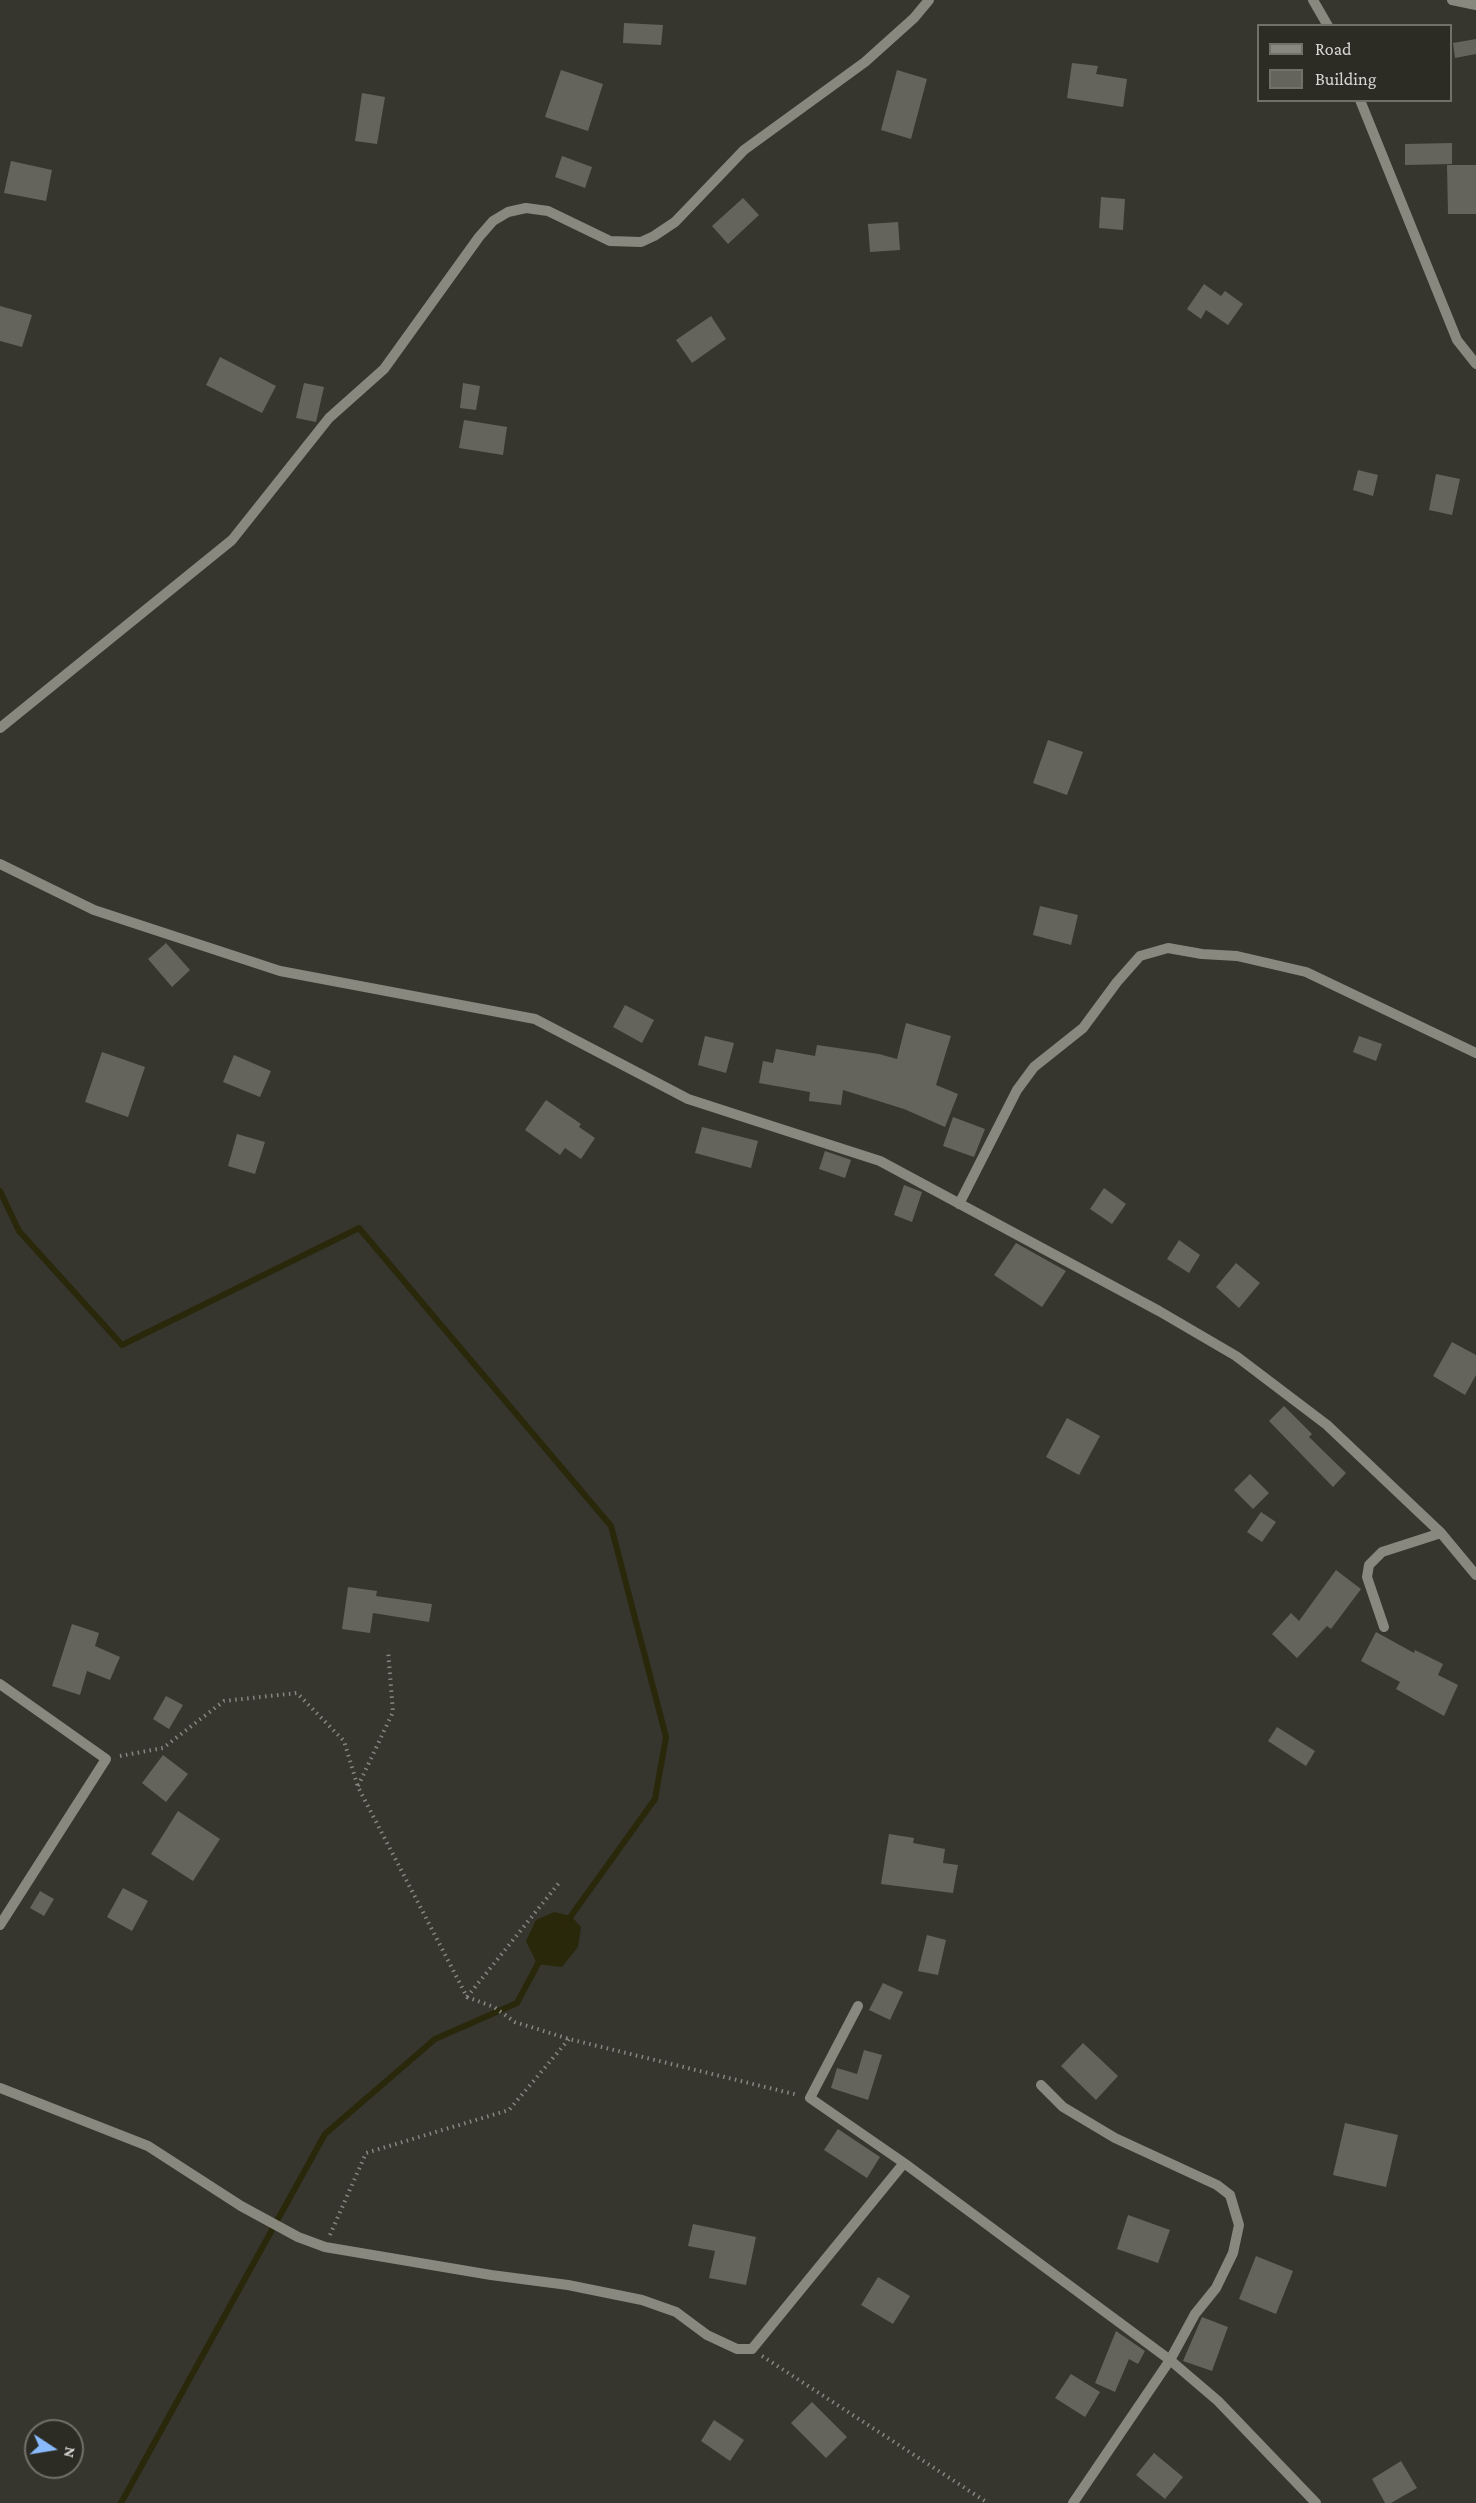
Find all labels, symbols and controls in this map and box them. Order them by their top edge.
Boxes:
legend [1257,24,1452,102]
text: Road [1315,39,1352,59]
text: Building [1315,69,1376,89]
north arrow [24,2419,84,2479]
text: N [61,2445,80,2460]

